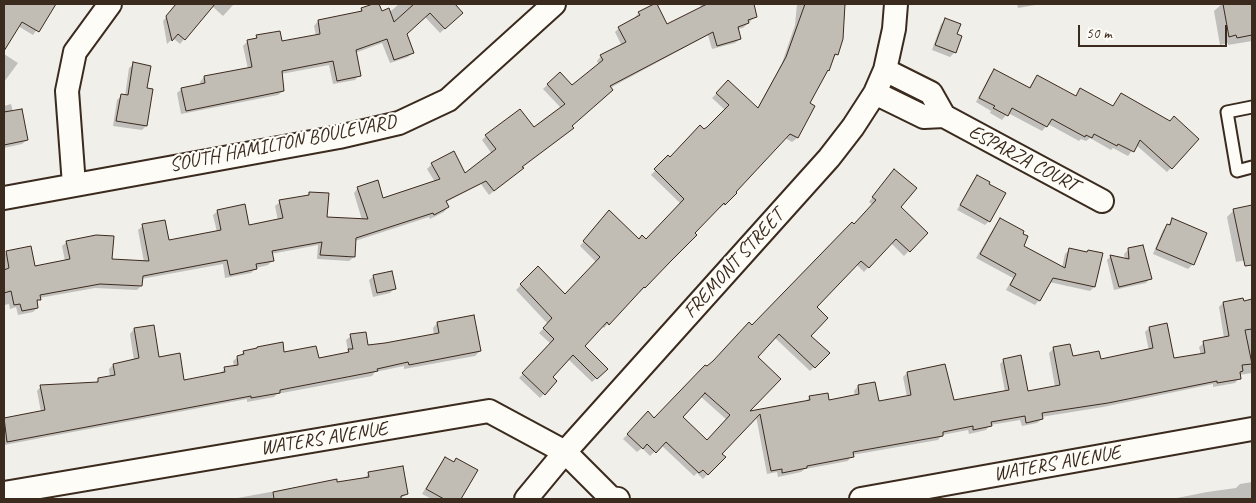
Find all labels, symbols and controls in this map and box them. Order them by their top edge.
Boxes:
scale bar [1081,15,1230,47]
text: 50 m [1086,24,1112,43]
street label: SOUTH HAMILTON BOULEVARD [168,110,398,178]
street label: ESPARZA COURT [964,120,1082,198]
street label: FREMONT STREET [679,204,789,324]
street label: WATERS AVENUE [259,417,389,461]
street label: WATERS AVENUE [992,441,1122,487]

